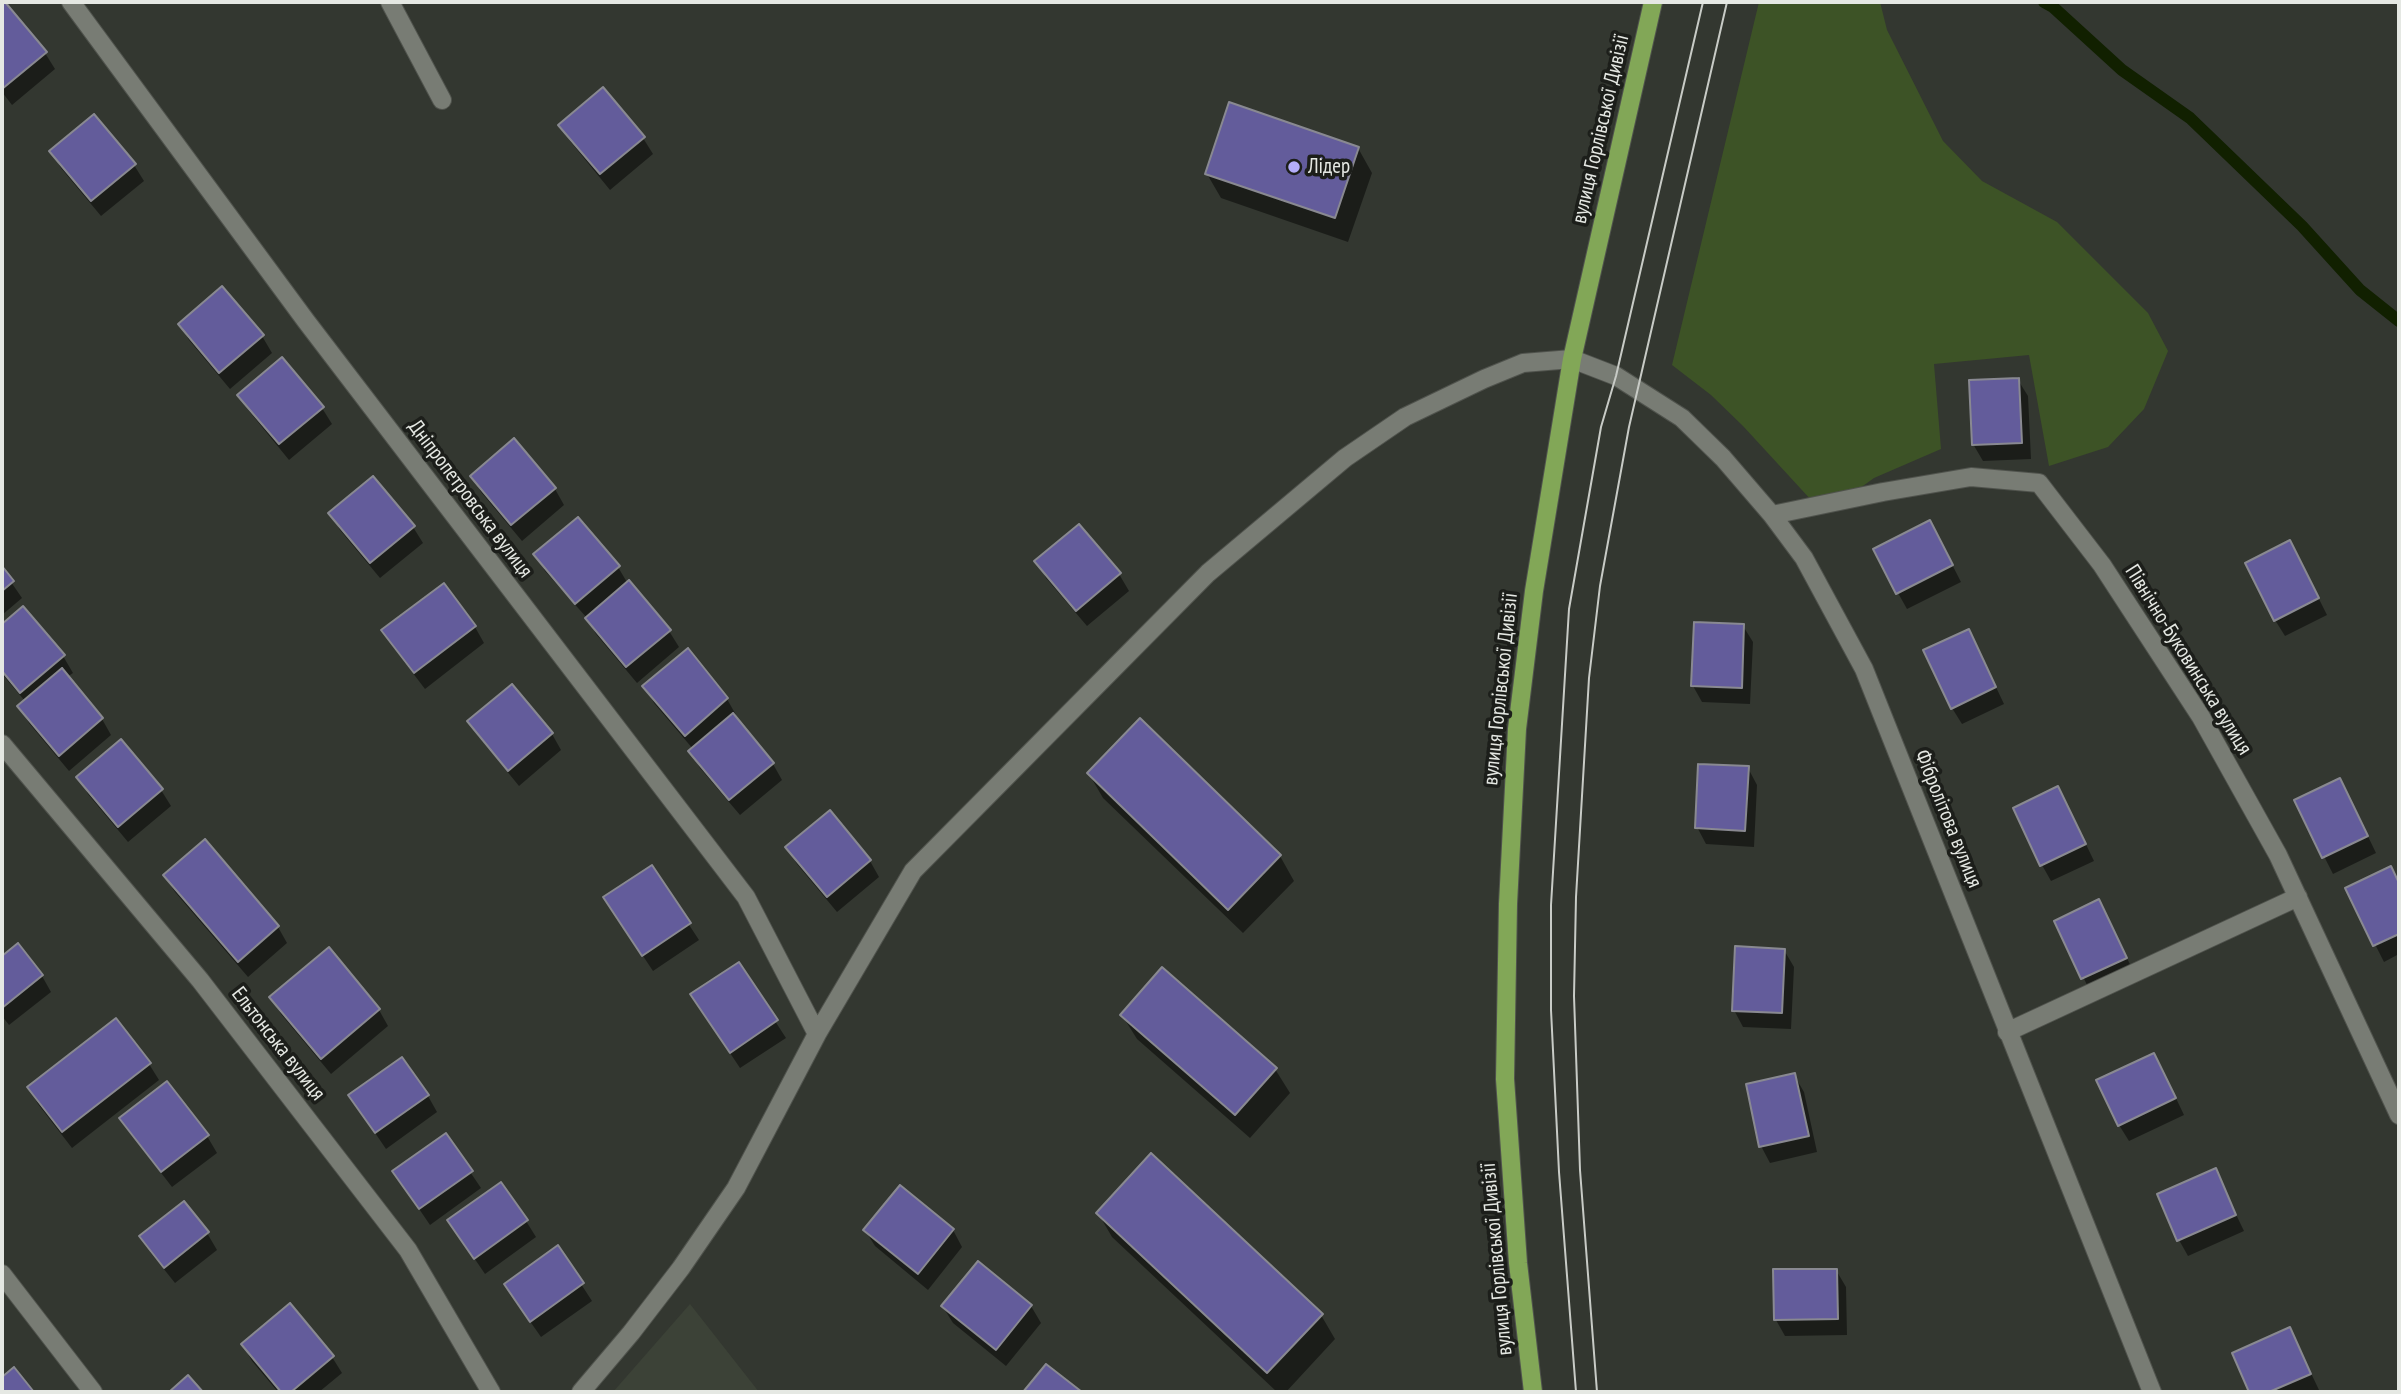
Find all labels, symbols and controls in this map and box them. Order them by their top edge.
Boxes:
street label: вулиця Горлівської Дивізії [1567,32,1635,226]
place label: Лідер [1308,154,1350,180]
marker: Лідер [1286,159,1302,175]
street label: Дніпропетровська вулиця [402,415,538,583]
street label: Північно-Буковинська вулиця [2119,560,2257,760]
street label: вулиця Горлівської Дивізії [1478,592,1524,786]
street label: Фібролітова вулиця [1909,746,1987,892]
street label: Ельтонська вулиця [226,982,330,1106]
street label: вулиця Горлівської Дивізії [1476,1162,1518,1356]

